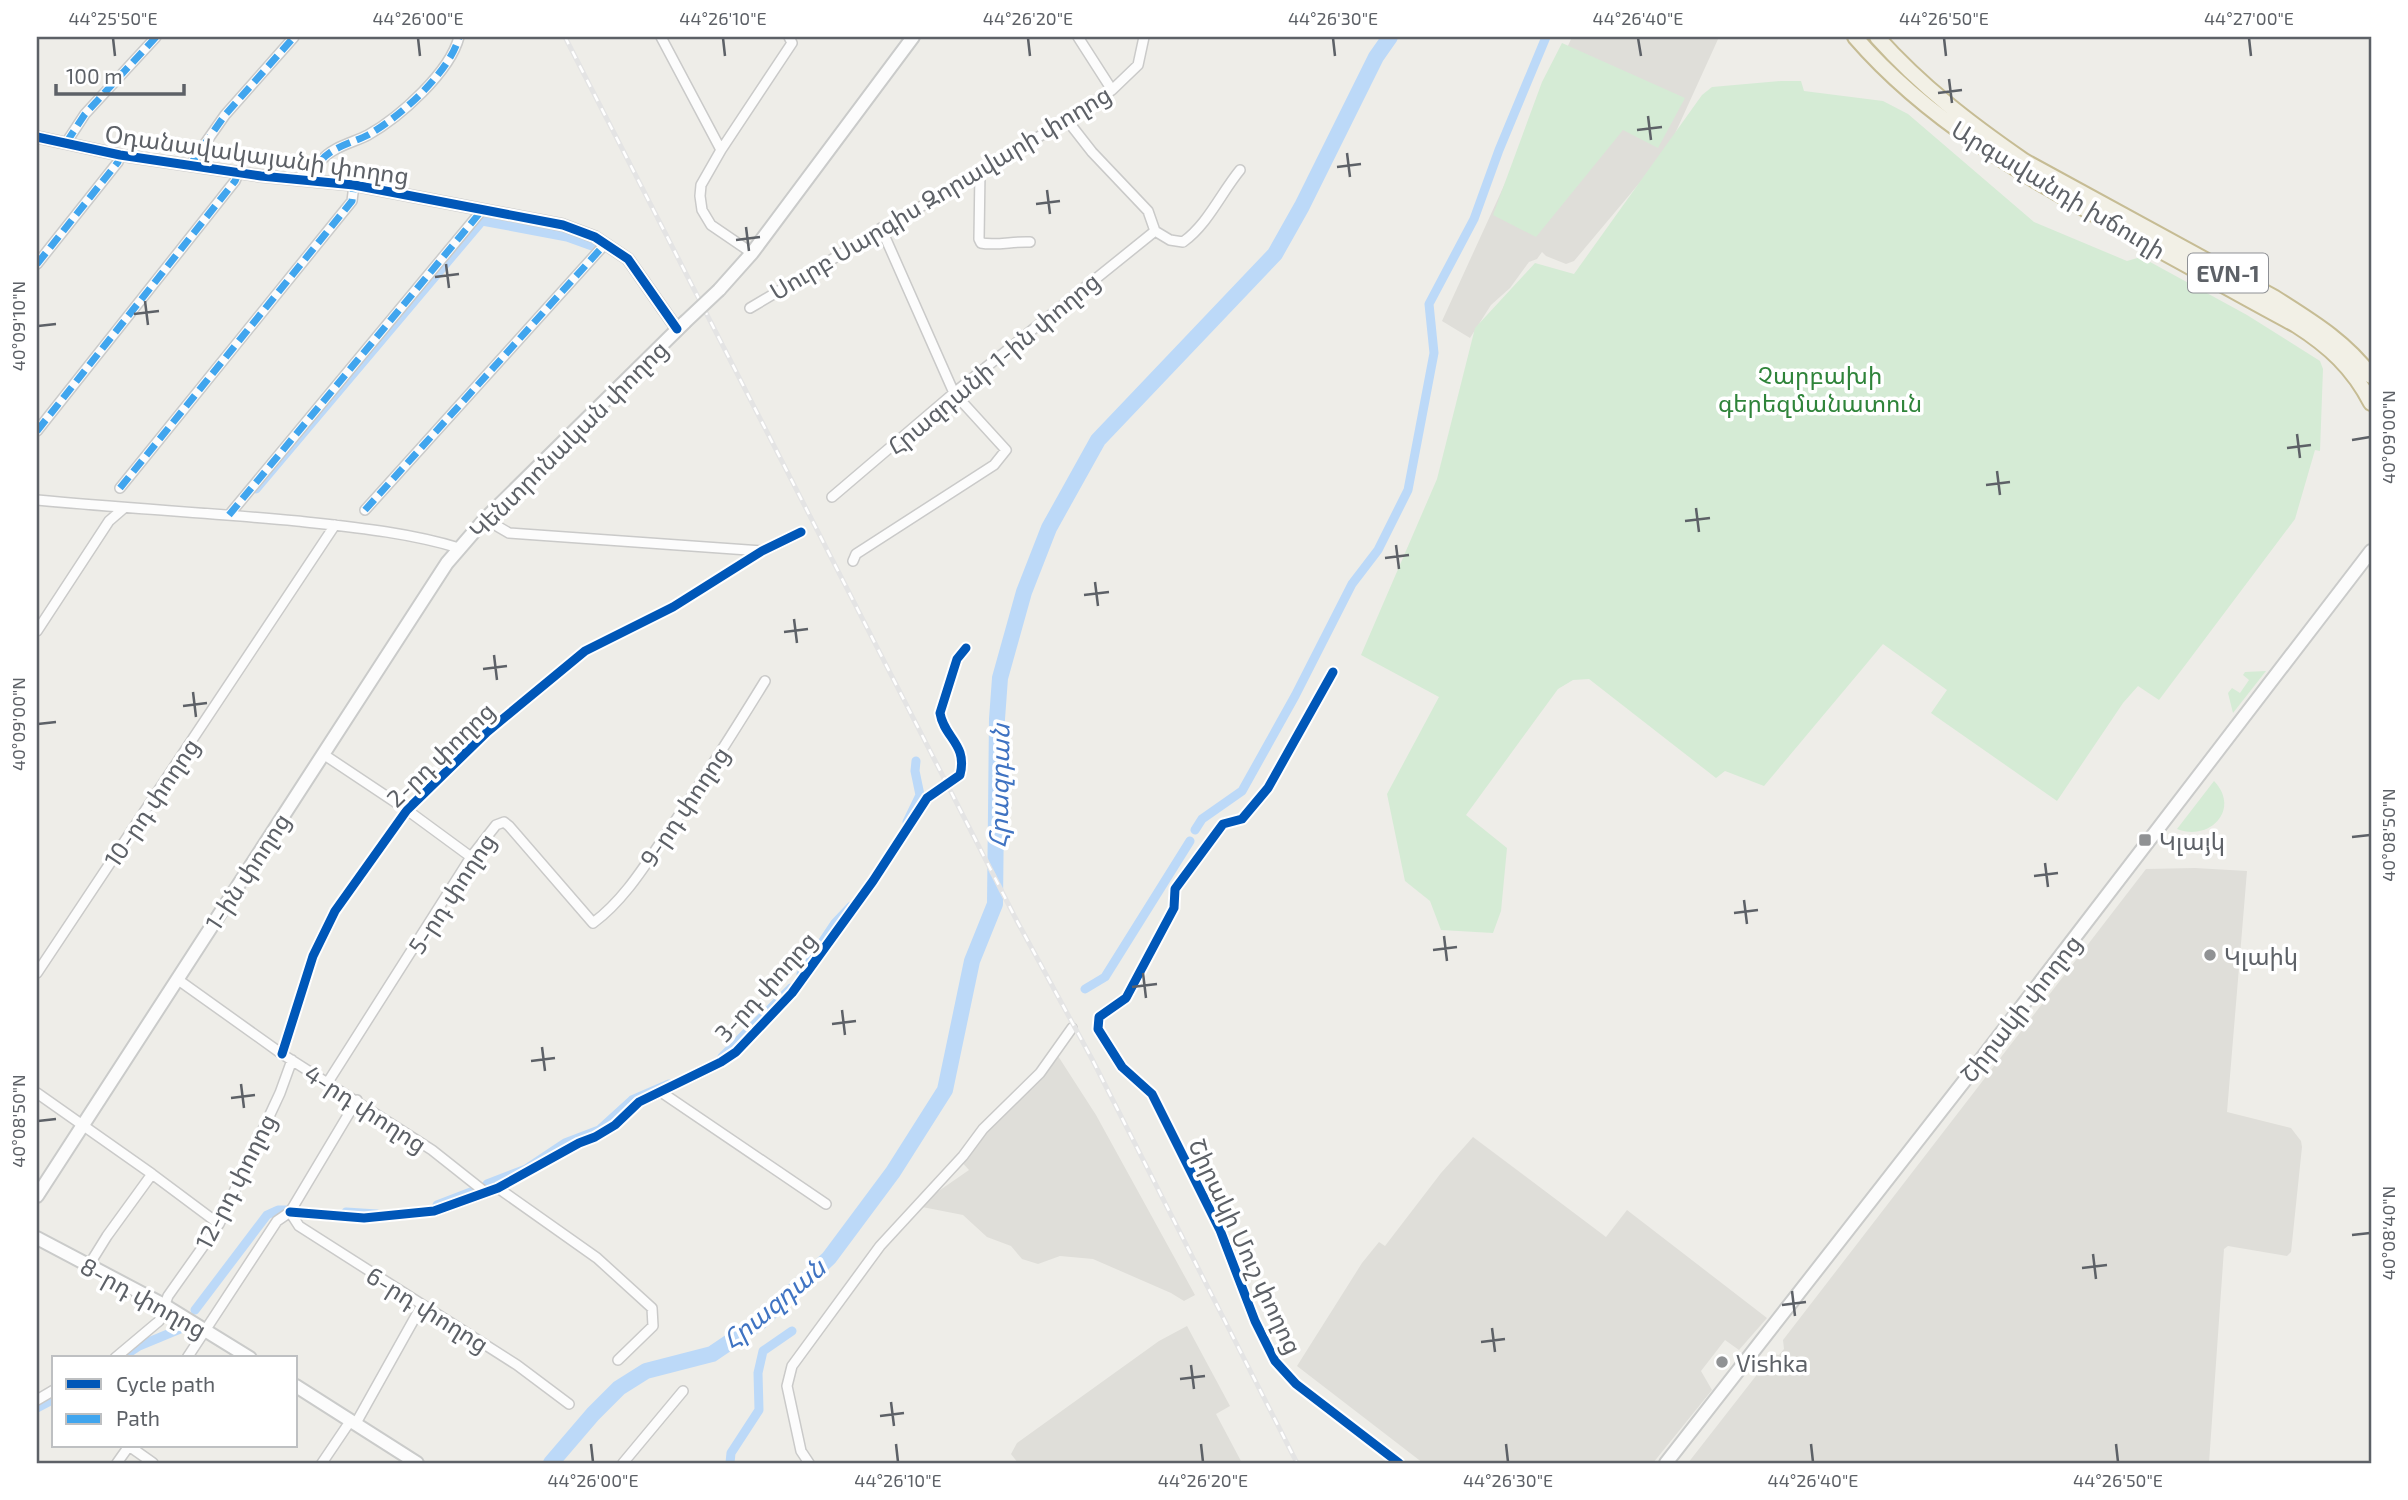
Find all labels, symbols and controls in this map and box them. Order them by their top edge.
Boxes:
text: 44°25'50"E [68,7,158,29]
text: 44°26'00"E [373,7,464,29]
text: 44°26'10"E [679,7,767,29]
text: 44°26'20"E [983,7,1073,29]
text: 44°26'30"E [1288,7,1378,29]
text: 44°26'40"E [1593,7,1683,29]
text: 44°26'50"E [1899,7,1989,29]
text: 44°27'00"E [2204,7,2294,29]
scale bar [56,52,184,96]
text: 100 m [66,63,123,88]
street label: Սուրբ Սարգիս Զորավարի փողոց [764,78,1116,306]
street label: Արգավանդի խճուղի [1946,114,2171,265]
street label: Օդանավակայանի փողոց [103,118,411,191]
road number: EVN-1 [2188,254,2268,292]
street label: Հրազդանի 1-ին փողոց [881,266,1106,461]
text: 40°09'10"N [7,281,29,371]
street label: Կենտրոնական փողոց [463,334,674,545]
park label: Չարբախի գերեզմանատուն [1718,360,1922,418]
text: 40°09'00"N [2377,390,2399,484]
text: 40°09'00"N [7,677,29,771]
street label: 2-րդ փողոց [380,695,501,813]
water label: Հրազդան [981,722,1017,849]
street label: 10-րդ փողոց [97,732,206,872]
street label: 9-րդ փողոց [633,740,736,872]
text: 40°08'50"N [2377,788,2399,882]
street label: 1-ին փողոց [198,807,296,935]
place label: Կլայկ [2159,826,2225,856]
street label: 5-րդ փողոց [401,827,502,959]
marker: Կլայկ [2137,832,2153,848]
street label: 3-րդ փողոց [708,925,823,1048]
street label: Շիրակի փողոց [1953,928,2087,1088]
place label: Կլաիկ [2224,941,2298,971]
marker: Կլաիկ [2202,947,2218,963]
street label: 4-րդ փողոց [299,1058,433,1159]
text: 40°08'50"N [7,1074,29,1168]
street label: 12-րդ փողոց [188,1108,282,1254]
street label: Շիրակի Մուշ փողոց [1182,1134,1309,1359]
text: 40°08'40"N [2377,1186,2399,1280]
street label: 8-րդ փողոց [75,1250,212,1344]
water label: Հրազդան [715,1250,833,1356]
street label: 6-րդ փողոց [361,1260,495,1359]
place label: Vishka [1736,1348,1808,1377]
marker: Vishka [1714,1354,1730,1370]
legend [52,1356,298,1448]
text: Cycle path [116,1371,215,1396]
text: Path [116,1405,160,1430]
text: 44°26'00"E [548,1469,639,1491]
text: 44°26'10"E [854,1469,942,1491]
text: 44°26'20"E [1158,1469,1248,1491]
text: 44°26'30"E [1463,1469,1553,1491]
text: 44°26'40"E [1768,1469,1858,1491]
text: 44°26'50"E [2073,1469,2163,1491]

